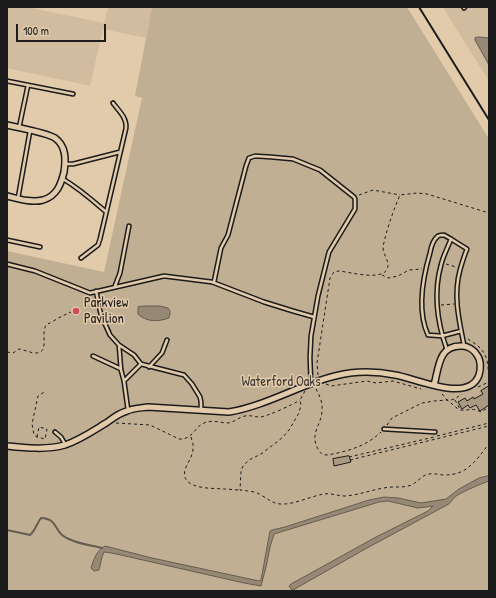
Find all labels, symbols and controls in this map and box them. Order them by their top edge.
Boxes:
scale bar [18,16,108,42]
text: 100 m [23,22,49,39]
place label: Parkview Pavilion [84,295,128,328]
marker: Parkview Pavilion [71,306,81,316]
park label: Waterford Oaks [241,374,321,390]

